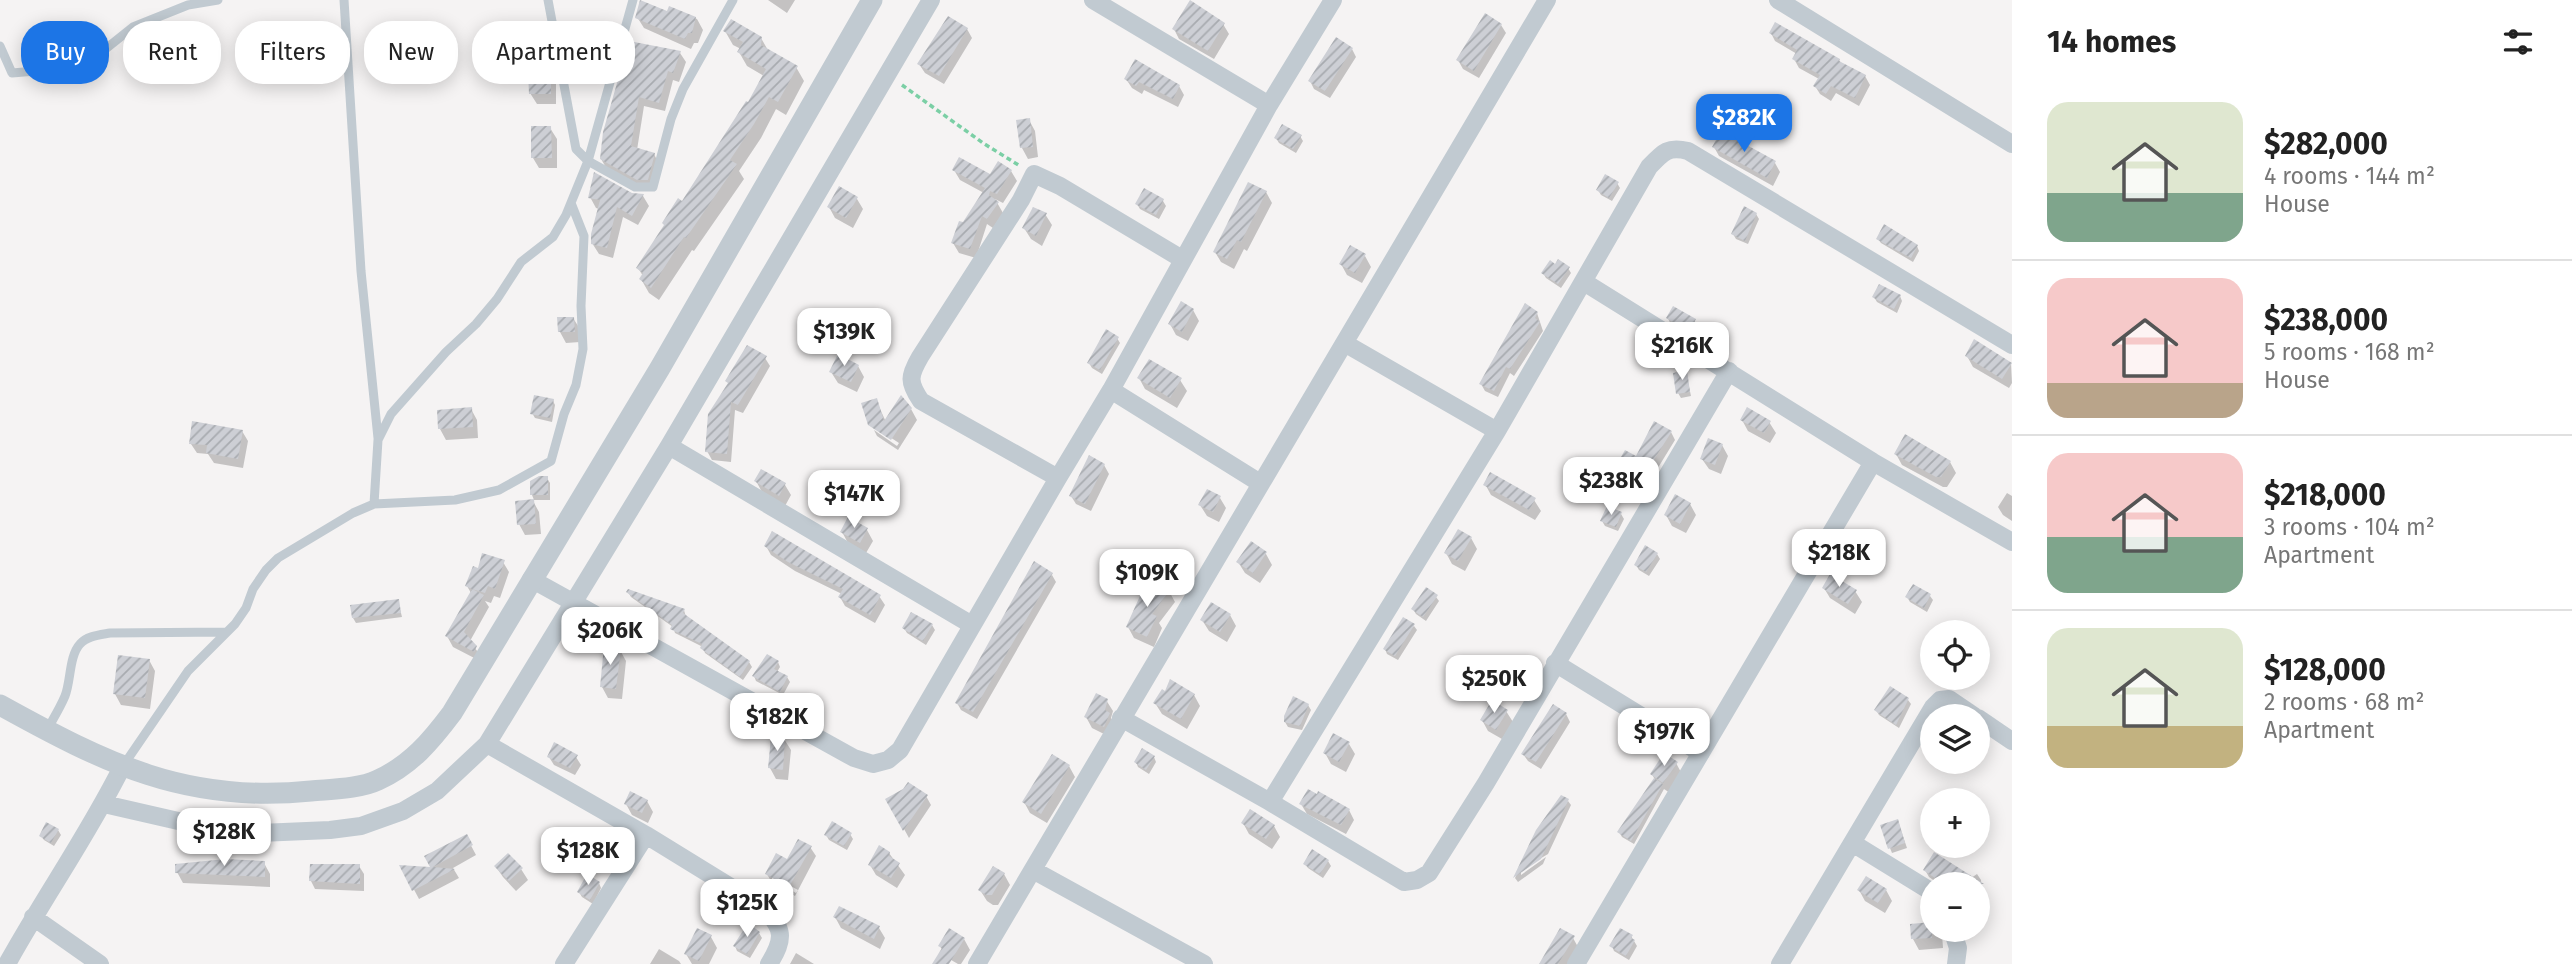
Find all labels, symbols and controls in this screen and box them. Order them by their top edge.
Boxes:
chip: Buy [21,21,109,84]
chip: Rent [123,21,221,84]
chip: Filters [235,21,350,84]
chip: New [364,21,458,84]
chip: Apartment [472,21,635,84]
icon: filters [2499,23,2537,61]
text: 14 homes [2047,24,2176,60]
pin: $282K [1695,94,1793,154]
text: $282K [1712,103,1776,131]
text: $282,000 [2264,126,2388,162]
icon: home [2103,130,2187,214]
text: 4 rooms · 144 m² [2264,162,2435,190]
text: House [2264,190,2330,218]
text: $238,000 [2264,302,2388,338]
icon: home [2103,306,2187,390]
pin: $139K [795,308,893,368]
text: $139K [813,317,875,345]
pin: $216K [1633,322,1731,382]
text: $216K [1651,331,1713,359]
text: 5 rooms · 168 m² [2264,338,2435,366]
text: House [2264,366,2330,394]
pin: $238K [1562,458,1660,517]
text: $238K [1579,466,1643,494]
pin: $147K [805,470,903,530]
text: $218,000 [2264,477,2386,513]
text: $147K [824,479,884,507]
icon: home [2103,481,2187,565]
text: 3 rooms · 104 m² [2264,513,2435,541]
pin: $218K [1790,530,1888,589]
text: $218K [1808,538,1870,566]
text: Apartment [2264,541,2374,569]
pin: $109K [1098,550,1196,609]
text: $109K [1115,558,1179,586]
pin: $206K [561,608,659,667]
text: $206K [577,616,643,644]
map controls [1920,620,1990,942]
button: locate [1920,620,1990,690]
text: $128,000 [2264,652,2386,688]
pin: $250K [1445,656,1543,715]
icon: home [2103,656,2187,740]
text: $250K [1462,664,1526,692]
text: 2 rooms · 68 m² [2264,688,2425,716]
pin: $182K [728,694,826,753]
text: $182K [746,702,808,730]
button: layers [1920,704,1990,774]
pin: $197K [1615,708,1713,768]
text: Apartment [2264,716,2374,744]
text: $197K [1634,717,1694,745]
button: + [1920,788,1990,858]
pin: $128K [175,808,273,868]
text: $128K [193,817,255,845]
pin: $128K [539,828,637,887]
text: $128K [557,836,619,864]
button: − [1920,872,1990,942]
pin: $125K [698,880,796,939]
text: $125K [716,888,778,916]

